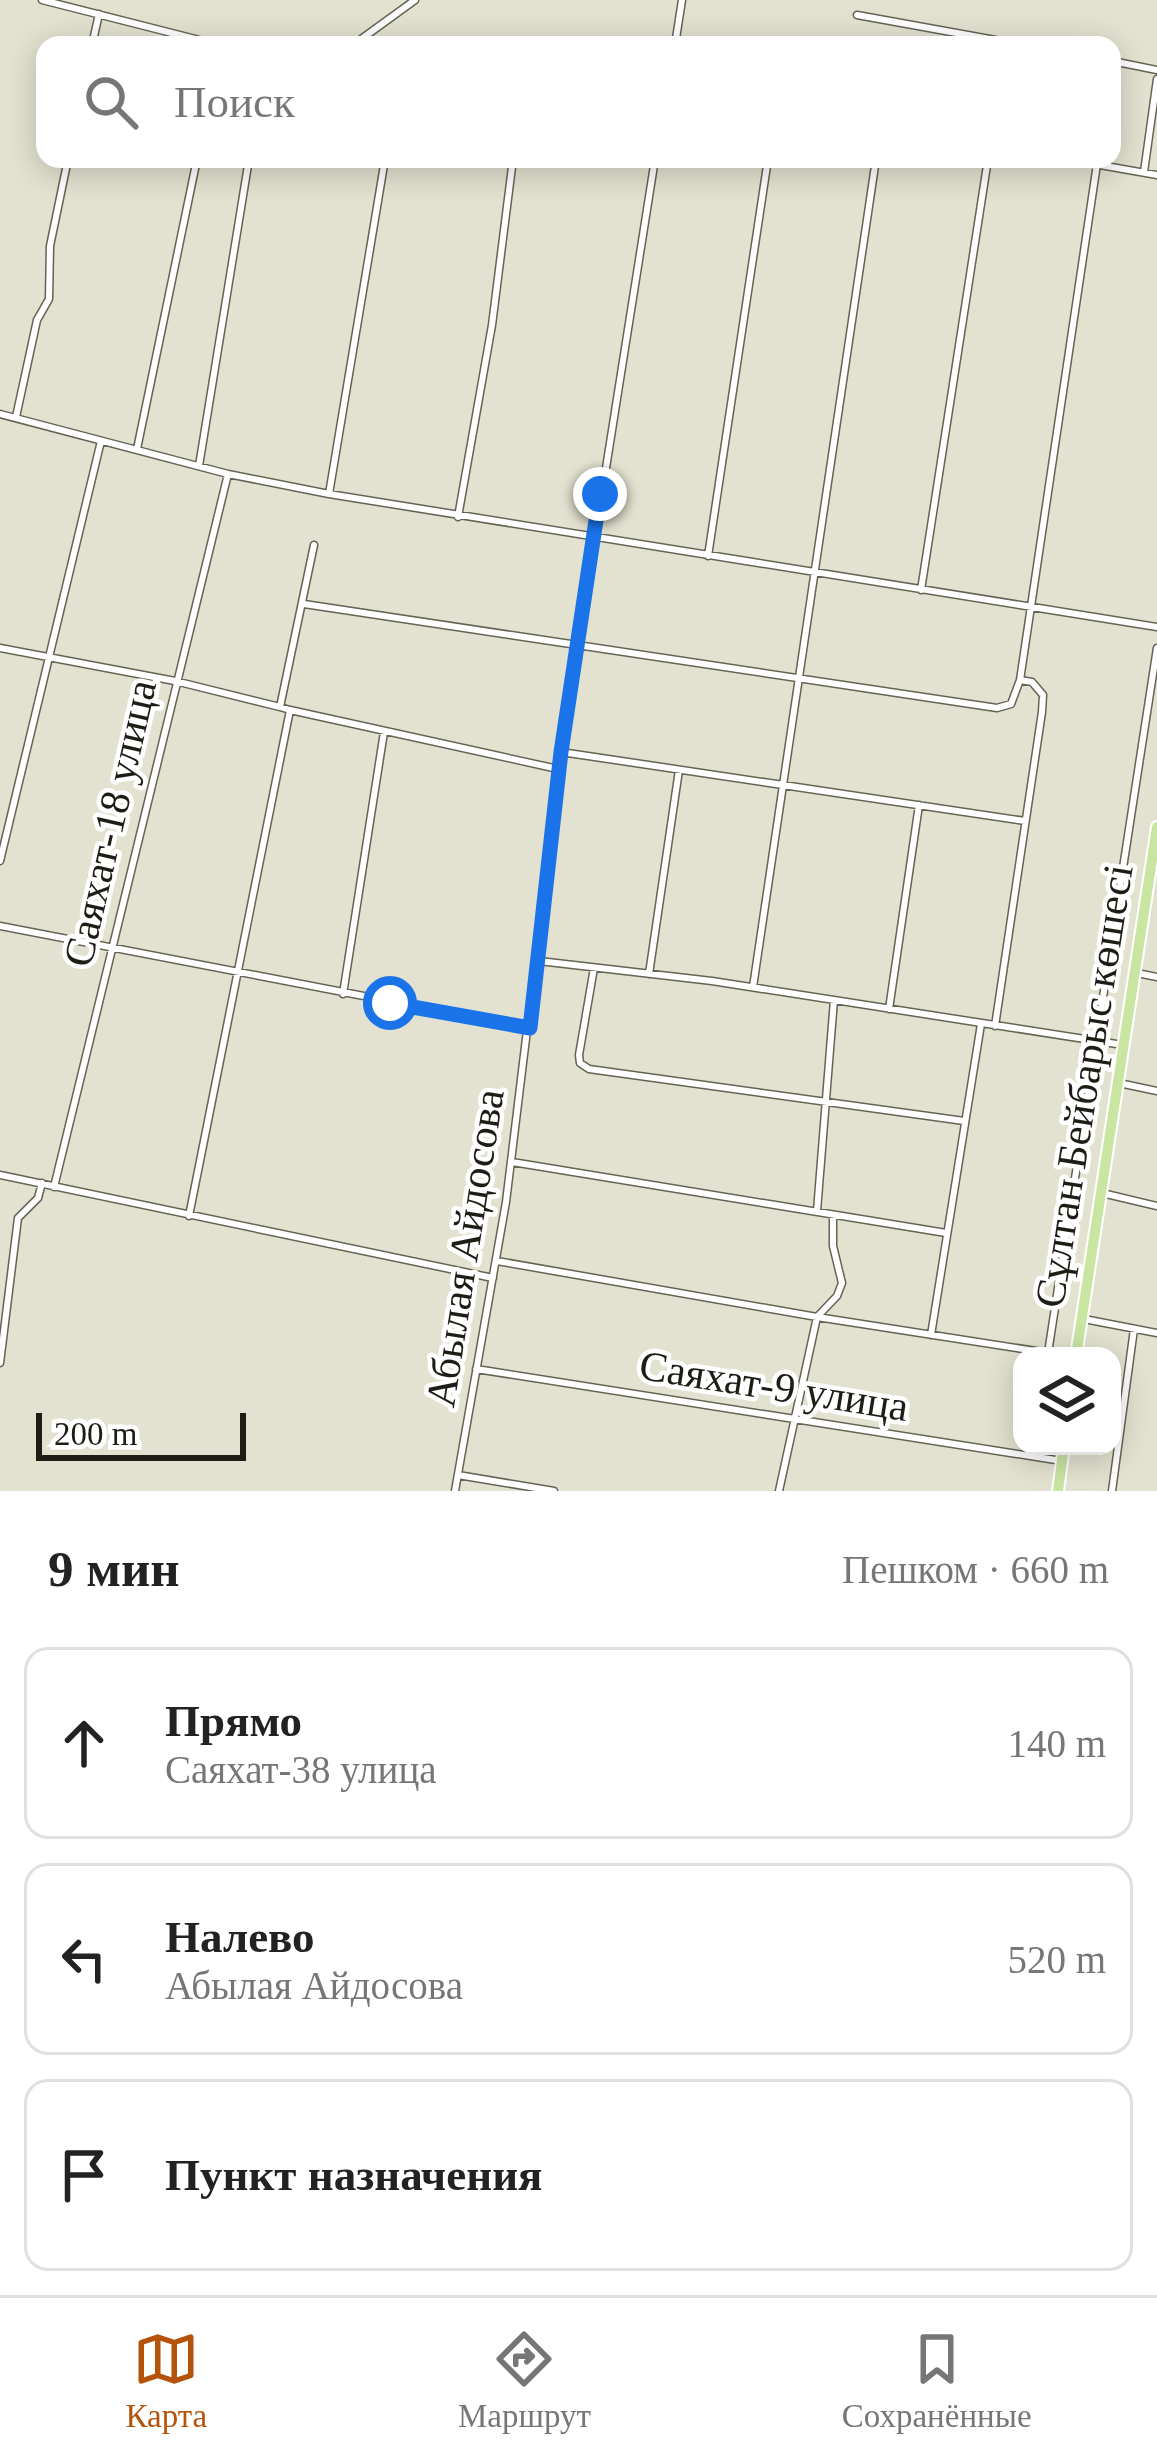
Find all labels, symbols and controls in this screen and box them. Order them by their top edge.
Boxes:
search box [36,36,1121,168]
icon: search [78,69,144,135]
text: Поиск [174,77,295,127]
route end [573,467,627,521]
street label: Саяхат-18 улица [55,675,165,971]
street label: Сұлтан Бейбарыс көшесі [1026,861,1142,1311]
route start [363,976,417,1030]
street label: Абылая Айдосова [417,1086,513,1410]
street label: Саяхат-9 улица [636,1342,912,1430]
map controls [1013,1347,1121,1455]
button: layers [1013,1347,1121,1455]
scale bar [36,1407,246,1460]
text: 200 m [54,1416,137,1452]
text: 9 мин [48,1541,180,1597]
text: Пешком · 660 m [842,1548,1109,1591]
text: Прямо [165,1696,302,1746]
icon: ahead [51,1710,117,1776]
text: 140 m [1007,1722,1106,1765]
text: Саяхат-38 улица [165,1748,437,1791]
text: Налево [165,1912,315,1962]
icon: left [51,1926,117,1992]
text: 520 m [1007,1938,1106,1981]
text: Абылая Айдосова [165,1964,463,2007]
icon: arrive [51,2142,117,2208]
text: Пункт назначения [165,2150,542,2200]
tab: Карта [125,2326,207,2435]
tab: Маршрут [458,2326,591,2435]
tab: Сохранённые [842,2326,1032,2435]

